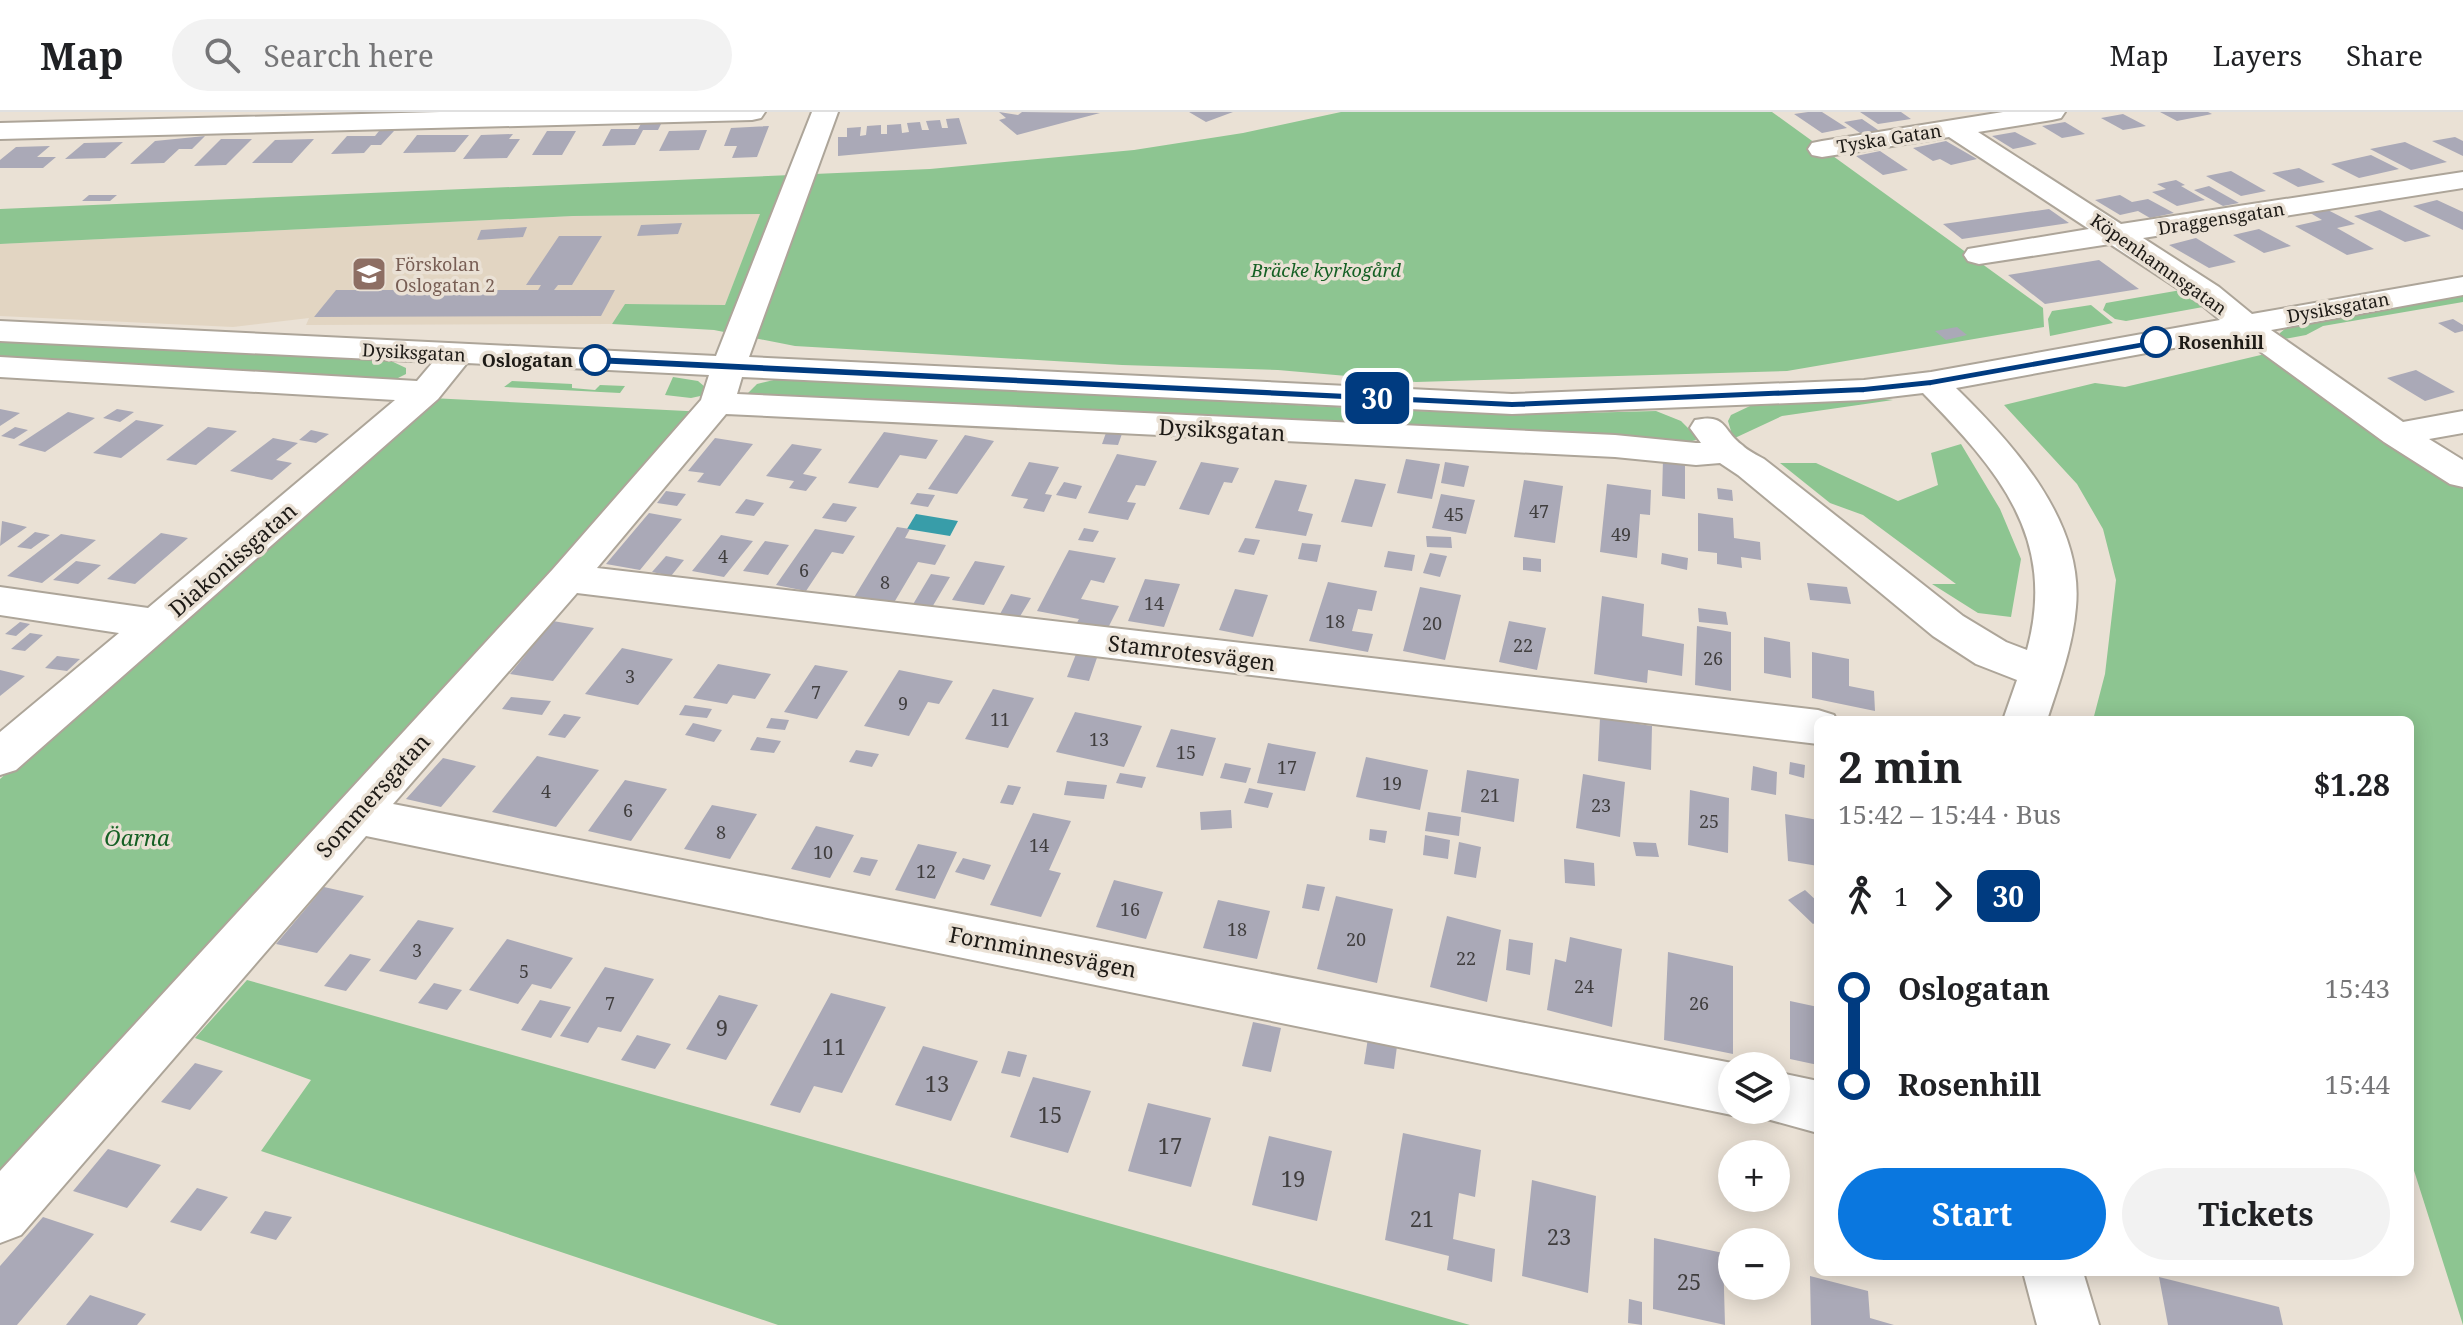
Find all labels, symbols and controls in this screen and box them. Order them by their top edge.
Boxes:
search box [172,19,732,91]
text: Map [40,29,124,81]
icon: search [200,33,244,77]
text: Search here [264,35,434,76]
text: Map [2110,36,2169,74]
text: Layers [2213,36,2302,74]
text: Share [2346,36,2423,74]
street label: Tyska Gatan [1835,118,1943,158]
street label: Draggensgatan [2156,196,2286,240]
street label: Köpenhamnsgatan [2086,208,2232,320]
place label: Förskolan Oslogatan 2 [395,252,495,297]
school or university icon: Förskolan Oslogatan 2 [350,255,388,293]
park label: Bräcke kyrkogård [1250,258,1401,282]
street label: Dysiksgatan [2285,286,2392,328]
marker: Rosenhill [2141,327,2171,357]
place label: Rosenhill [2178,330,2265,354]
street label: Dysiksgatan [362,337,467,367]
marker: Oslogatan [580,345,610,375]
place label: Oslogatan [482,348,573,372]
line badge: 30 [1341,372,1413,424]
text: 30 [1361,379,1393,417]
street label: Dysiksgatan [1158,411,1286,447]
street label: Diakonissgatan [162,495,302,623]
house number: 47 [1529,499,1549,523]
house number: 45 [1444,502,1464,526]
house number: 49 [1611,522,1631,546]
house number: 4 [718,544,728,568]
house number: 6 [799,558,809,582]
house number: 8 [880,570,890,594]
house number: 14 [1144,591,1164,615]
house number: 18 [1325,609,1345,633]
house number: 20 [1422,611,1442,635]
street label: Stamrotesvägen [1107,627,1277,677]
house number: 22 [1513,633,1533,657]
house number: 26 [1703,646,1723,670]
house number: 3 [625,664,635,688]
house number: 7 [811,680,821,704]
house number: 9 [898,691,908,715]
house number: 11 [990,707,1010,731]
street label: Sommersgatan [308,727,436,863]
house number: 13 [1089,727,1109,751]
text: 2 min [1838,736,1963,796]
house number: 15 [1176,740,1196,764]
house number: 17 [1277,755,1297,779]
text: $1.28 [2313,764,2390,805]
house number: 19 [1382,771,1402,795]
house number: 4 [541,779,551,803]
house number: 21 [1480,783,1500,807]
house number: 23 [1591,793,1611,817]
text: 15:42 – 15:44 · Bus [1838,796,2061,832]
house number: 6 [623,798,633,822]
house number: 25 [1699,809,1719,833]
house number: 8 [716,820,726,844]
park label: Öarna [104,822,170,852]
house number: 14 [1029,833,1049,857]
house number: 10 [813,840,833,864]
house number: 12 [916,859,936,883]
icon: walk [1838,874,1882,918]
icon: forward [1921,874,1965,918]
text: 30 [1993,877,2024,915]
text: 1 [1894,878,1909,914]
house number: 16 [1120,897,1140,921]
house number: 18 [1227,917,1247,941]
street label: Fornminnesvägen [947,918,1139,984]
house number: 20 [1346,927,1366,951]
house number: 3 [412,938,422,962]
house number: 22 [1456,946,1476,970]
house number: 5 [519,959,529,983]
text: Oslogatan [1898,968,2050,1009]
text: 15:43 [2324,970,2390,1006]
house number: 24 [1574,974,1594,998]
house number: 7 [605,991,615,1015]
house number: 26 [1689,991,1709,1015]
house number: 9 [716,1012,728,1042]
house number: 11 [822,1031,846,1061]
map controls [1718,1052,1790,1300]
button: layers [1718,1052,1790,1124]
text: Rosenhill [1898,1064,2041,1105]
text: 15:44 [2324,1066,2390,1102]
house number: 13 [925,1068,949,1098]
house number: 15 [1038,1099,1062,1129]
house number: 17 [1158,1130,1182,1160]
button: + [1718,1140,1790,1212]
house number: 19 [1281,1163,1305,1193]
button: Start [1838,1168,2106,1260]
button: Tickets [2122,1168,2390,1260]
house number: 21 [1410,1203,1434,1233]
house number: 23 [1547,1221,1571,1251]
button: − [1718,1228,1790,1300]
house number: 25 [1677,1266,1701,1296]

